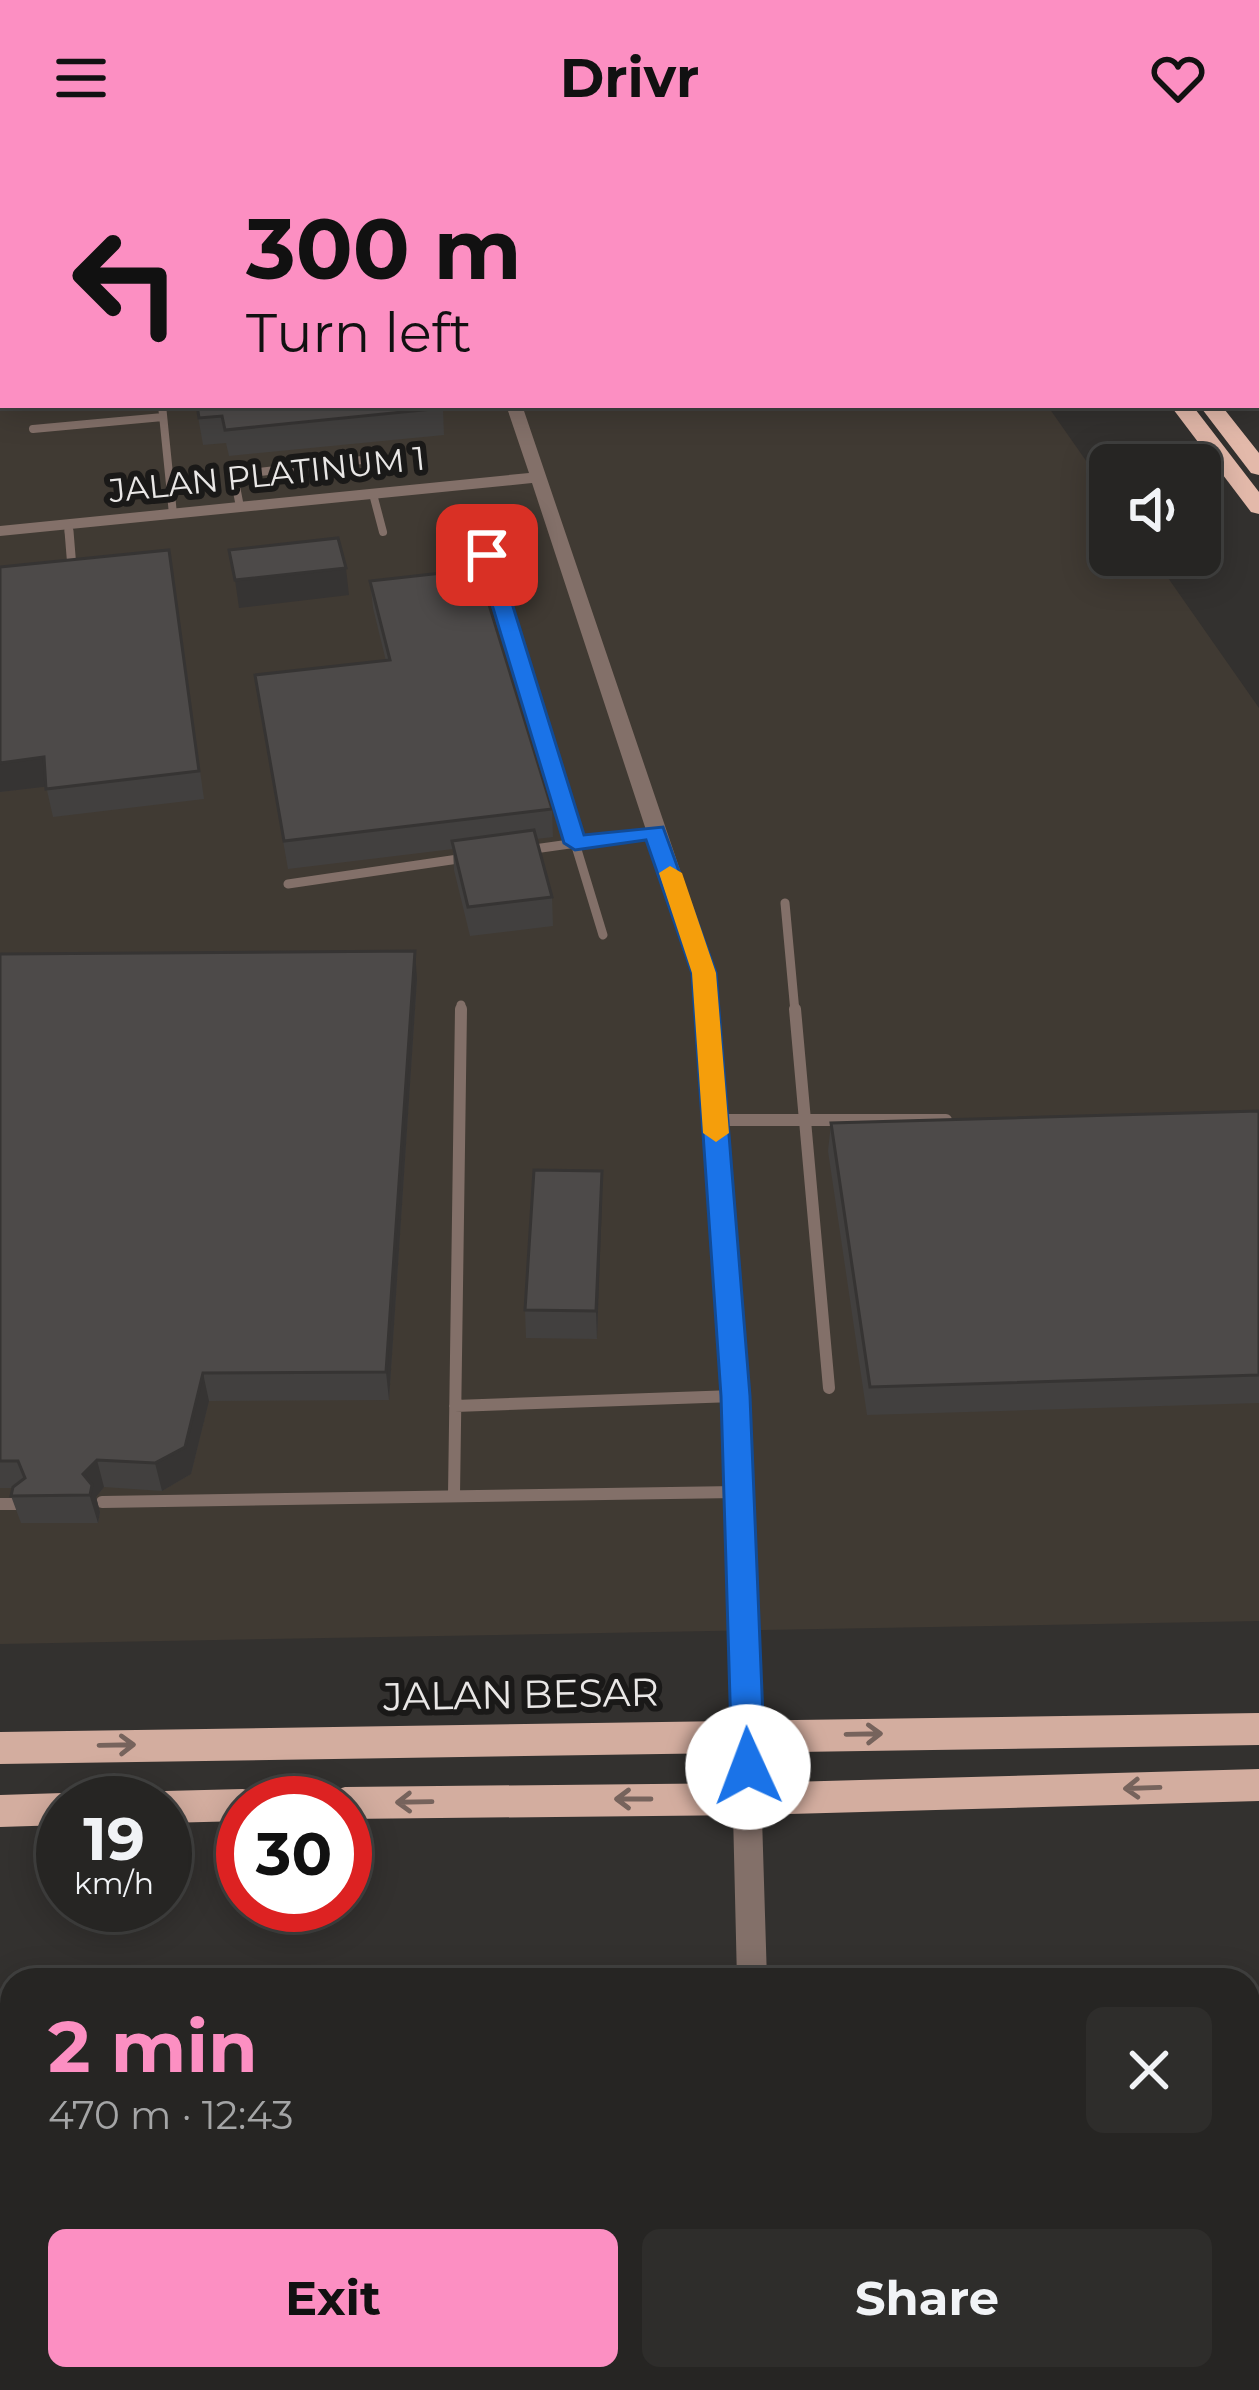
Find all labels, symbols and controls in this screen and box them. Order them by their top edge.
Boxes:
icon: menu [48,45,114,111]
text: Drivr [560,45,699,111]
icon: heart [1145,45,1211,111]
text: 300 m [246,198,522,300]
icon: left [48,204,204,360]
text: Turn left [246,300,472,366]
street label: JALAN PLATINUM 1 [106,438,427,511]
map controls [1089,444,1221,576]
button: sound [1089,444,1221,576]
pin [436,504,538,606]
icon: arrive [454,522,520,588]
street label: JALAN BESAR [382,1668,659,1720]
position arrow [685,1704,811,1830]
one-way arrow [844,1723,883,1746]
one-way arrow [97,1734,136,1757]
speed limit sign: 30 [216,1776,372,1932]
one-way arrow [1123,1777,1162,1800]
one-way arrow [614,1788,653,1811]
one-way arrow [395,1790,434,1813]
text: 19 [83,1802,145,1875]
text: km/h [74,1865,154,1902]
text: 2 min [48,2002,258,2090]
button: close [1086,2007,1212,2133]
text: 470 m · 12:43 [48,2091,293,2139]
button: Exit [48,2229,618,2367]
button: Share [642,2229,1212,2367]

